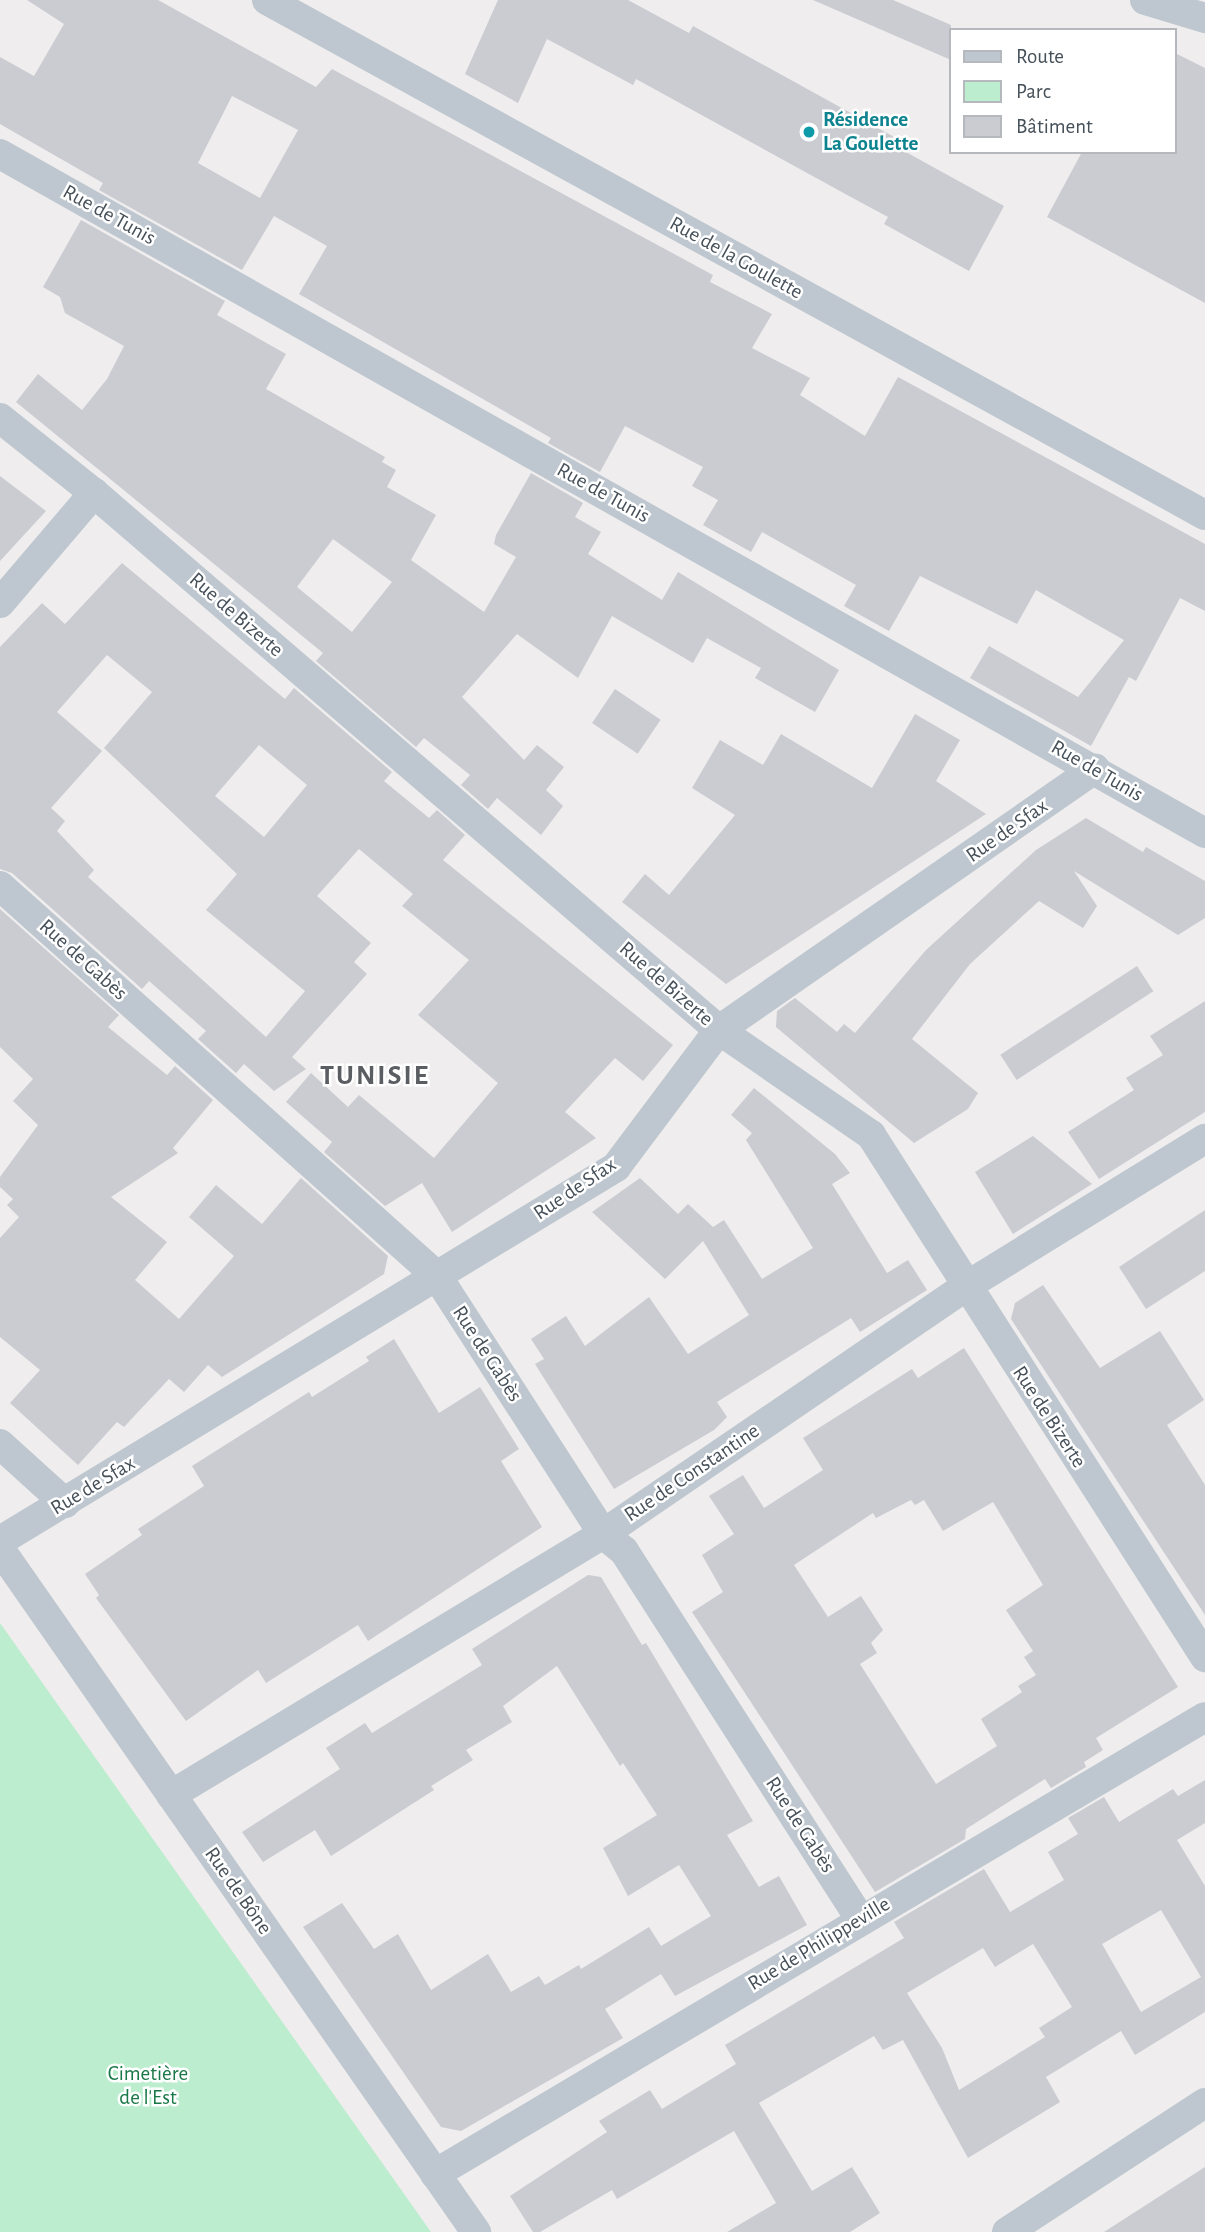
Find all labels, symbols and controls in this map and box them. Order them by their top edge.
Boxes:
legend [950,28,1177,154]
text: Route [1016,46,1064,67]
text: Parc [1016,81,1051,102]
place label: Résidence La Goulette [823,107,918,157]
text: Bâtiment [1016,116,1093,137]
marker: Résidence La Goulette [801,124,817,140]
street label: Rue de Tunis [58,179,160,251]
street label: Rue de la Goulette [665,211,807,305]
street label: Rue de Tunis [552,457,654,529]
street label: Rue de Bizerte [184,567,288,663]
street label: Rue de Tunis [1047,735,1147,807]
street label: Rue de Sfax [961,794,1053,868]
street label: Rue de Gabès [34,914,132,1006]
street label: Rue de Bizerte [614,936,718,1032]
district label: TUNISIE [321,1059,429,1093]
street label: Rue de Sfax [529,1152,621,1226]
street label: Rue de Gabès [447,1301,527,1407]
street label: Rue de Bizerte [1007,1361,1091,1473]
street label: Rue de Constantine [620,1418,764,1528]
street label: Rue de Sfax [46,1451,140,1521]
street label: Rue de Gabès [760,1772,840,1878]
street label: Rue de Bône [199,1842,277,1940]
street label: Rue de Philippeville [743,1892,895,1996]
park label: Cimetière de l'Est [108,2061,188,2111]

